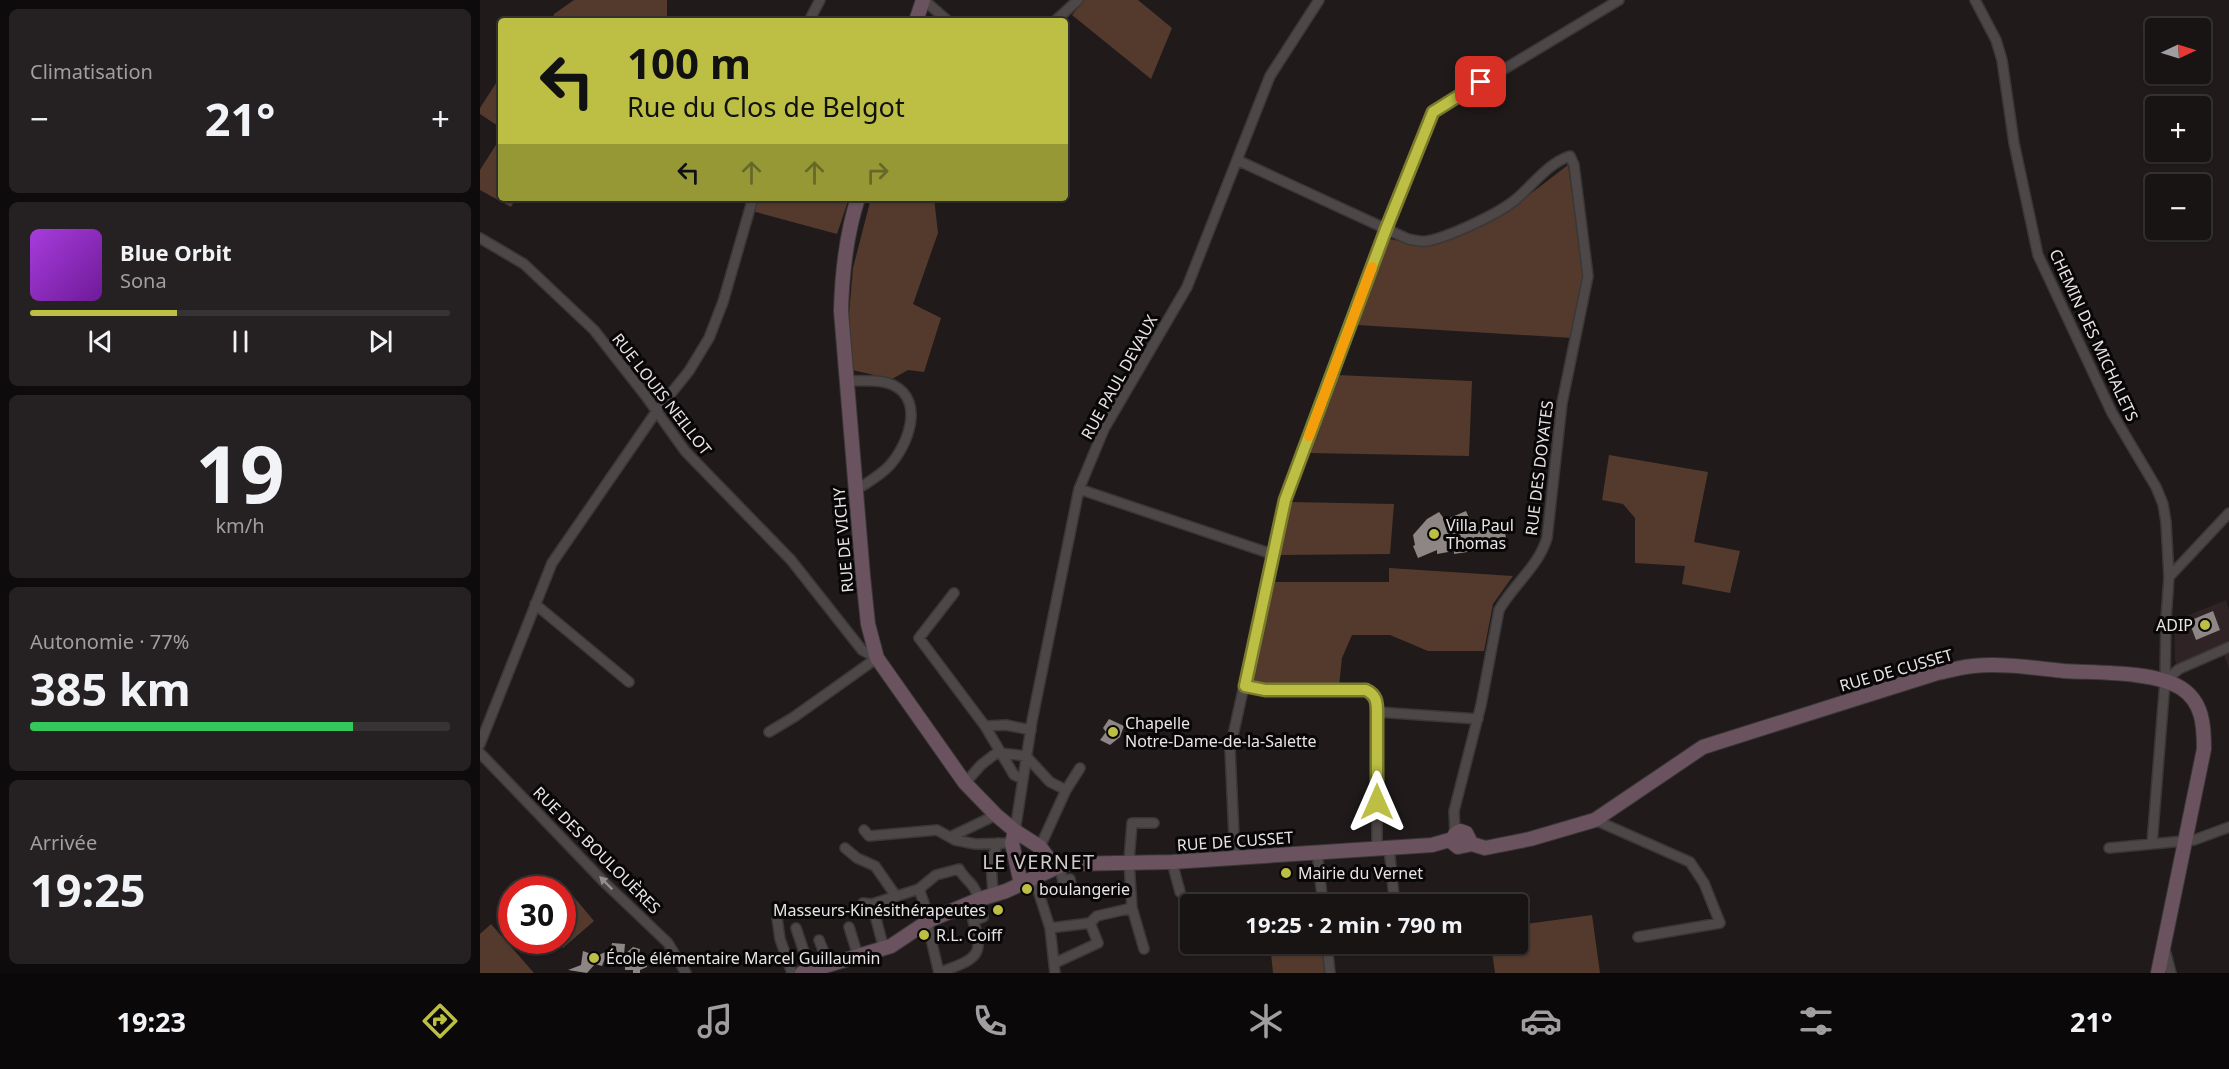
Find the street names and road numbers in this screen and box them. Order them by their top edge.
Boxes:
street label: CHEMIN DES MICHALETS [2044,245,2144,425]
street label: RUE PAUL DEVAUX [1076,310,1163,443]
street label: RUE LOUIS NEILLOT [607,328,717,460]
street label: RUE DES DOYATES [1520,399,1558,537]
street label: RUE DE VICHY [827,486,859,594]
street label: RUE DE CUSSET [1837,643,1955,697]
street label: RUE DES BOULOUÈRES [529,782,666,919]
street label: RUE DE CUSSET [1176,826,1294,856]

